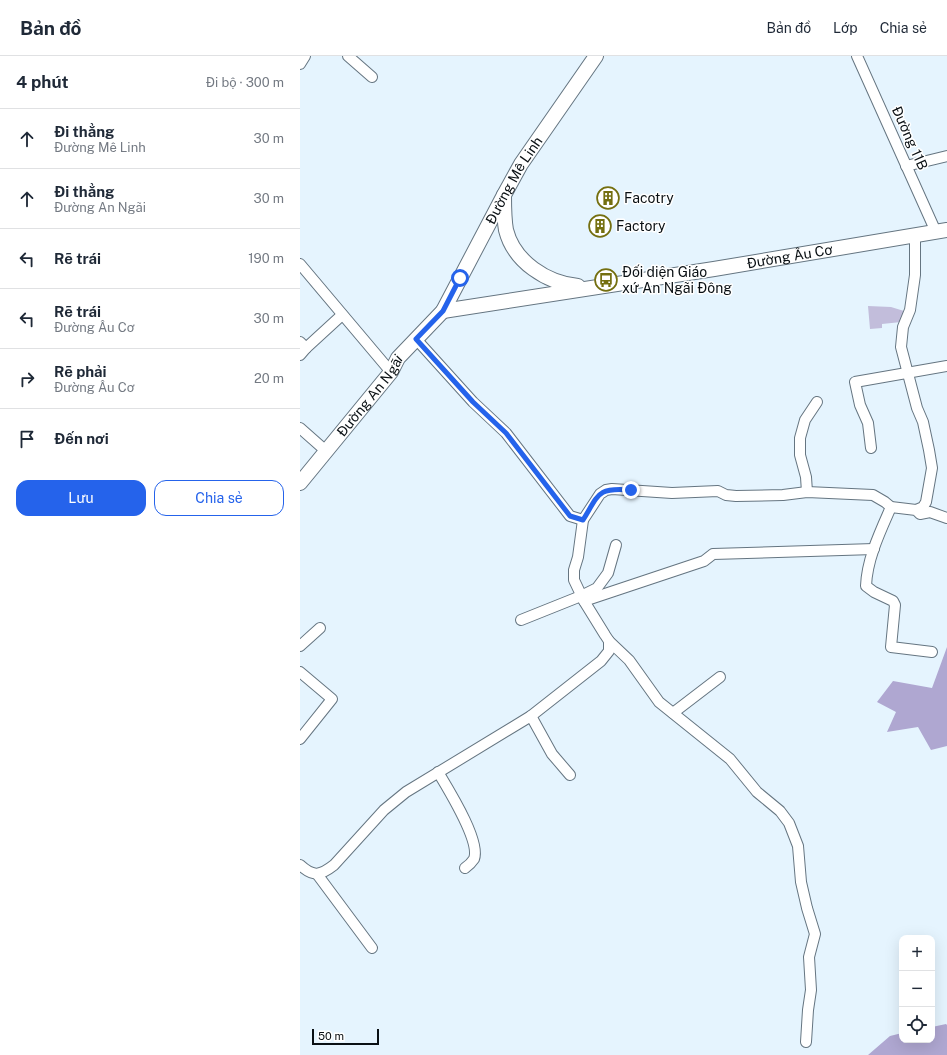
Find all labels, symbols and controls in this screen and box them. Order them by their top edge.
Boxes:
text: Bản đồ [20,17,81,39]
text: Bản đồ [767,20,811,36]
text: Lớp [833,20,858,36]
text: Chia sẻ [880,20,927,36]
text: 4 phút [16,72,69,92]
text: Đi bộ · 300 m [206,75,284,90]
street label: Đường 11B [889,104,931,172]
text: Đi thẳng [54,123,115,140]
icon: ahead [16,128,38,150]
text: 30 m [254,131,284,146]
street label: Đường Mê Linh [482,133,546,227]
text: Đường Mê Linh [54,140,146,155]
text: Đi thẳng [54,183,115,200]
building icon: Facotry [595,185,621,211]
icon: ahead [16,188,38,210]
place label: Facotry [624,190,674,206]
text: 30 m [254,191,284,206]
text: Đường An Ngãi [54,200,146,215]
building icon: Factory [587,213,613,239]
place label: Factory [616,218,666,234]
street label: Đường Âu Cơ [746,241,834,271]
icon: left [16,248,38,270]
text: Rẽ trái [54,250,101,267]
text: 190 m [248,251,284,266]
place label: Đối diện Giáo xứ An Ngãi Đông [622,264,732,296]
bus stop icon: Đối diện Giáo xứ An Ngãi Đông [593,267,619,293]
route start [451,269,469,287]
text: Rẽ trái [54,303,101,320]
icon: left [16,308,38,330]
text: 30 m [254,311,284,326]
text: Đường Âu Cơ [54,320,135,335]
street label: Đường An Ngãi [333,351,405,440]
text: Rẽ phải [54,363,107,380]
icon: right [16,368,38,390]
text: 20 m [254,371,284,386]
text: Đường Âu Cơ [54,380,135,395]
icon: arrive [16,428,38,450]
text: Đến nơi [54,430,109,447]
button: Lưu [16,480,146,516]
button: Chia sẻ [154,480,284,516]
route end [622,481,640,499]
map controls [899,935,935,1043]
button: + [899,935,935,971]
button: − [899,971,935,1007]
button: locate [899,1007,935,1043]
scale bar [312,1027,379,1046]
text: 50 m [318,1030,344,1042]

